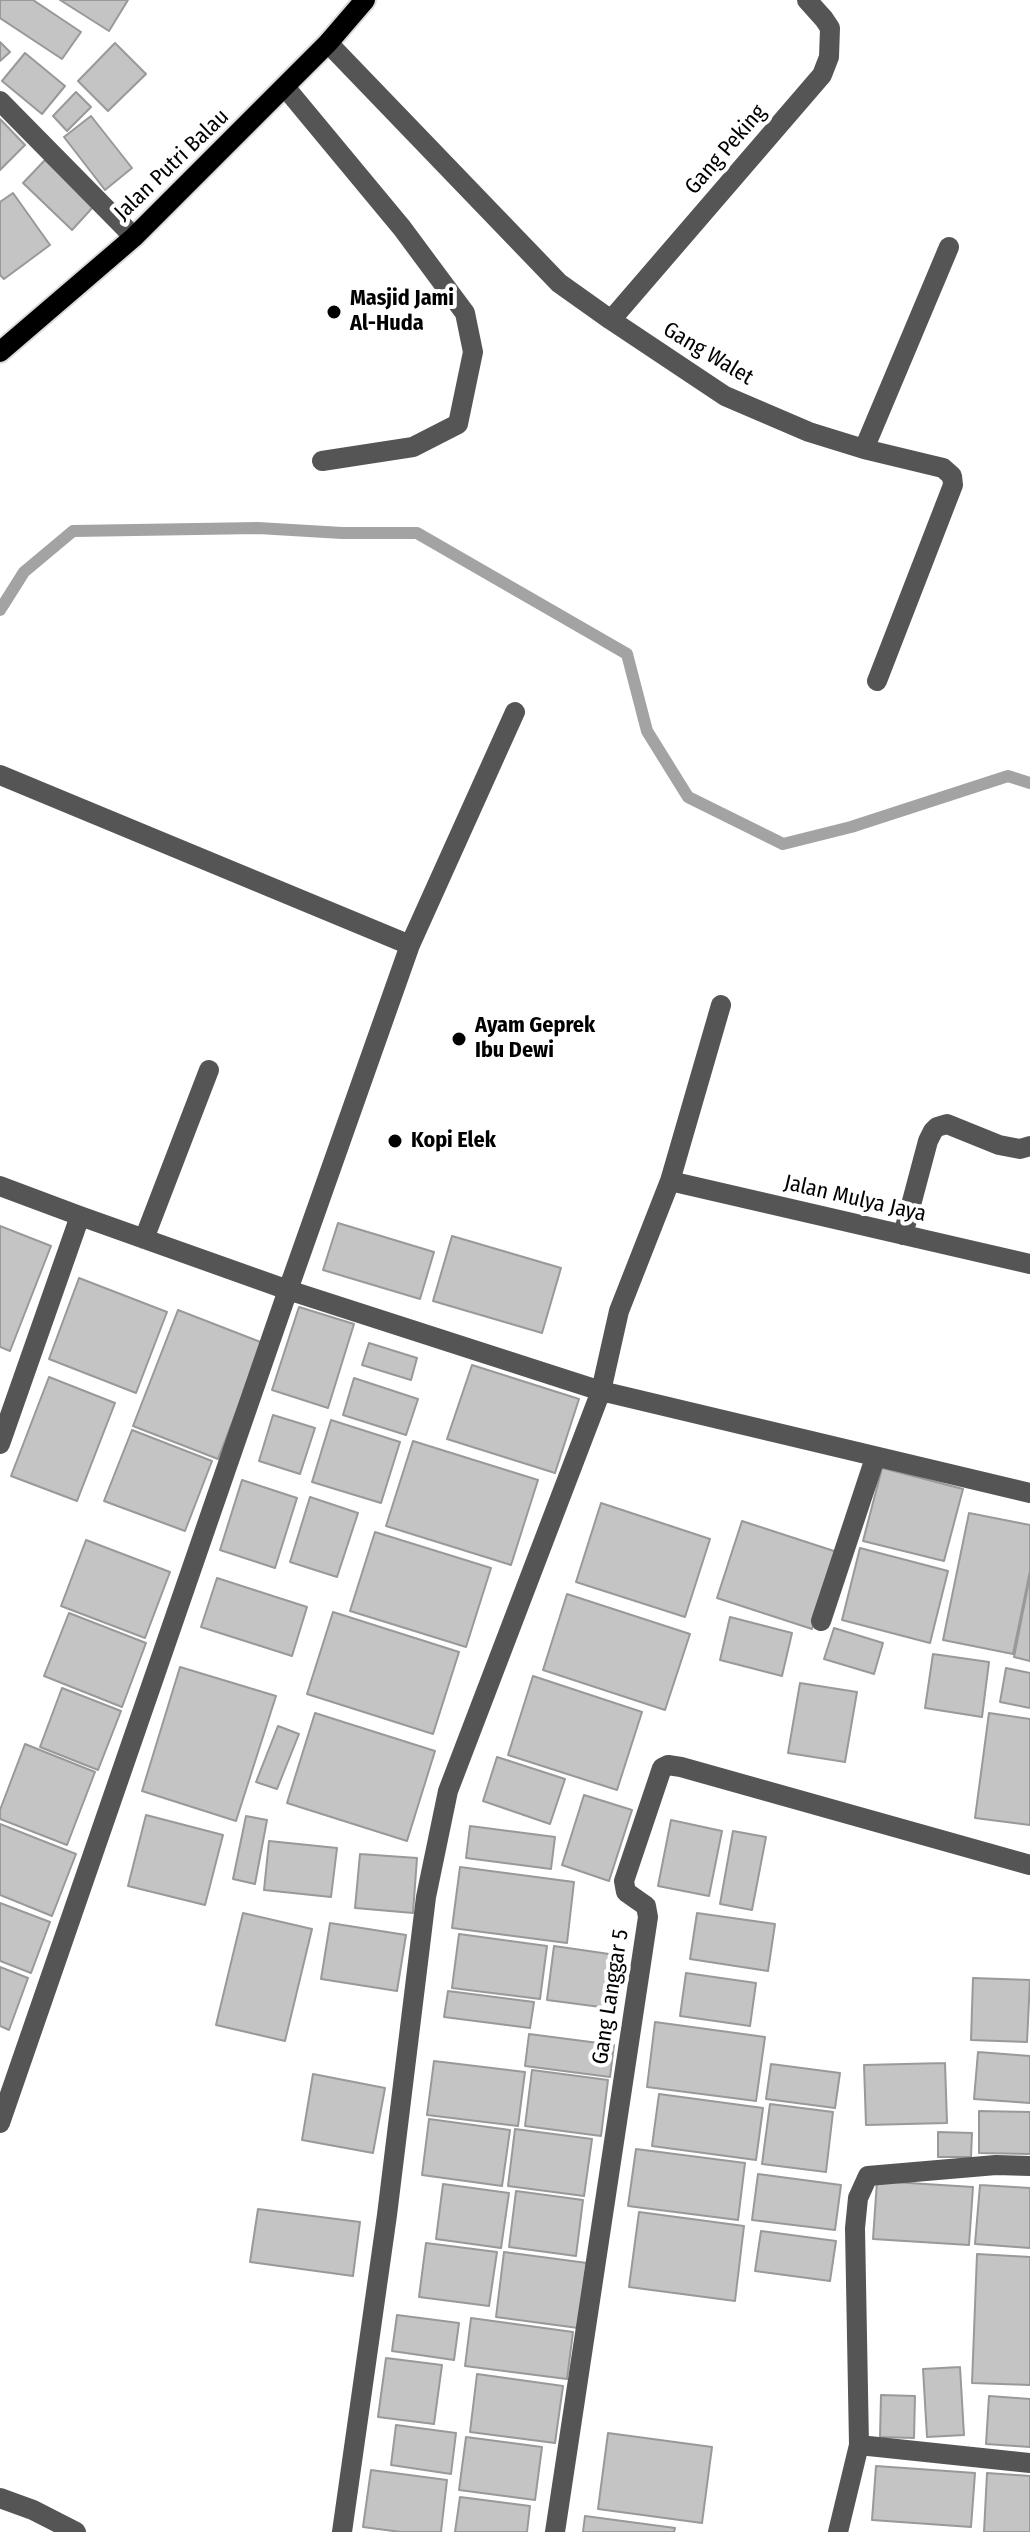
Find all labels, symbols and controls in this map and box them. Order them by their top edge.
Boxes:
street label: Gang Peking [680,100,772,200]
street label: Jalan Putri Balau [109,104,235,226]
place label: Masjid Jami Al-Huda [350,286,454,338]
marker: Masjid Jami Al-Huda [325,303,343,321]
street label: Gang Walet [658,317,758,391]
place label: Ayam Geprek Ibu Dewi [475,1013,595,1064]
marker: Ayam Geprek Ibu Dewi [450,1030,468,1048]
place label: Kopi Elek [411,1128,496,1154]
marker: Kopi Elek [386,1132,404,1150]
street label: Jalan Mulya Jaya [782,1170,928,1228]
street label: Gang Langgar 5 [587,1928,635,2066]

